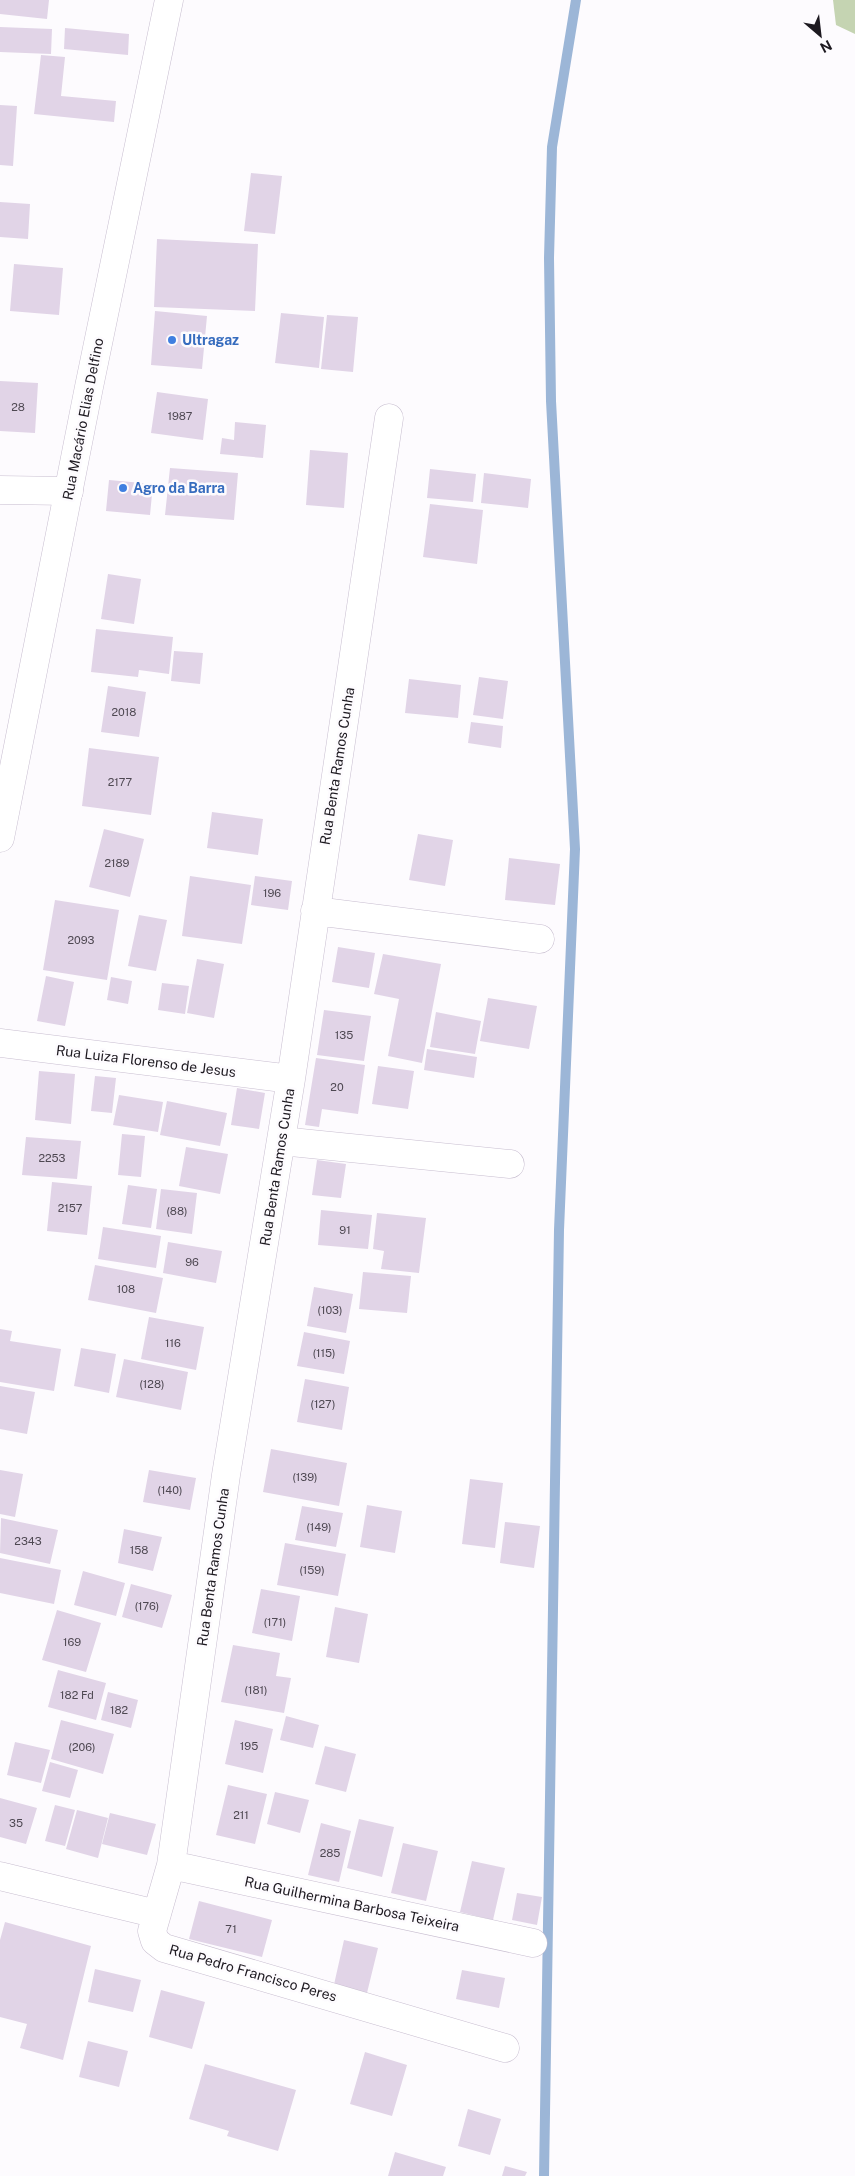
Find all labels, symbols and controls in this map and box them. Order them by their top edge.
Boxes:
north arrow [795,10,845,60]
text: N [818,37,835,56]
place label: Ultragaz [182,332,239,348]
marker: Ultragaz [166,334,178,346]
street label: Rua Macário Elias Delfino [59,336,107,501]
house number: 28 [11,401,25,413]
house number: 1987 [168,410,193,422]
place label: Agro da Barra [133,480,225,496]
marker: Agro da Barra [117,482,129,494]
street label: Rua Benta Ramos Cunha [317,686,357,846]
house number: 2018 [112,706,136,718]
house number: 2177 [108,776,133,788]
house number: 2189 [105,857,130,869]
house number: 196 [263,887,281,899]
house number: 2093 [68,934,95,946]
house number: 135 [335,1029,353,1041]
street label: Rua Luiza Florenso de Jesus [55,1042,237,1080]
house number: 20 [330,1081,344,1093]
street label: Rua Benta Ramos Cunha [257,1087,297,1247]
house number: 2253 [38,1152,66,1164]
house number: 2157 [58,1202,83,1214]
house number: (88) [167,1205,187,1217]
house number: 91 [339,1224,351,1236]
house number: 96 [185,1256,199,1268]
house number: 108 [117,1283,135,1295]
house number: (103) [318,1304,342,1316]
house number: 116 [165,1337,181,1349]
house number: (115) [313,1347,335,1359]
house number: (128) [140,1378,164,1390]
house number: (127) [311,1398,335,1410]
house number: (139) [293,1471,317,1483]
house number: (140) [158,1484,182,1496]
street label: Rua Benta Ramos Cunha [194,1487,232,1647]
house number: (149) [307,1521,332,1533]
house number: 2343 [14,1535,42,1547]
house number: 158 [130,1544,148,1556]
house number: (159) [299,1564,325,1576]
house number: (176) [135,1600,159,1612]
house number: (171) [264,1616,286,1628]
house number: 169 [63,1636,81,1648]
house number: (181) [245,1684,267,1696]
house number: 182 Fd [60,1689,94,1701]
house number: 182 [110,1704,129,1716]
house number: 195 [240,1740,258,1752]
house number: (206) [69,1741,95,1753]
house number: 211 [233,1809,249,1821]
house number: 35 [9,1817,23,1829]
house number: 285 [320,1847,340,1859]
street label: Rua Guilhermina Barbosa Teixeira [243,1873,461,1935]
house number: 71 [225,1923,237,1935]
street label: Rua Pedro Francisco Peres [167,1941,339,2005]

